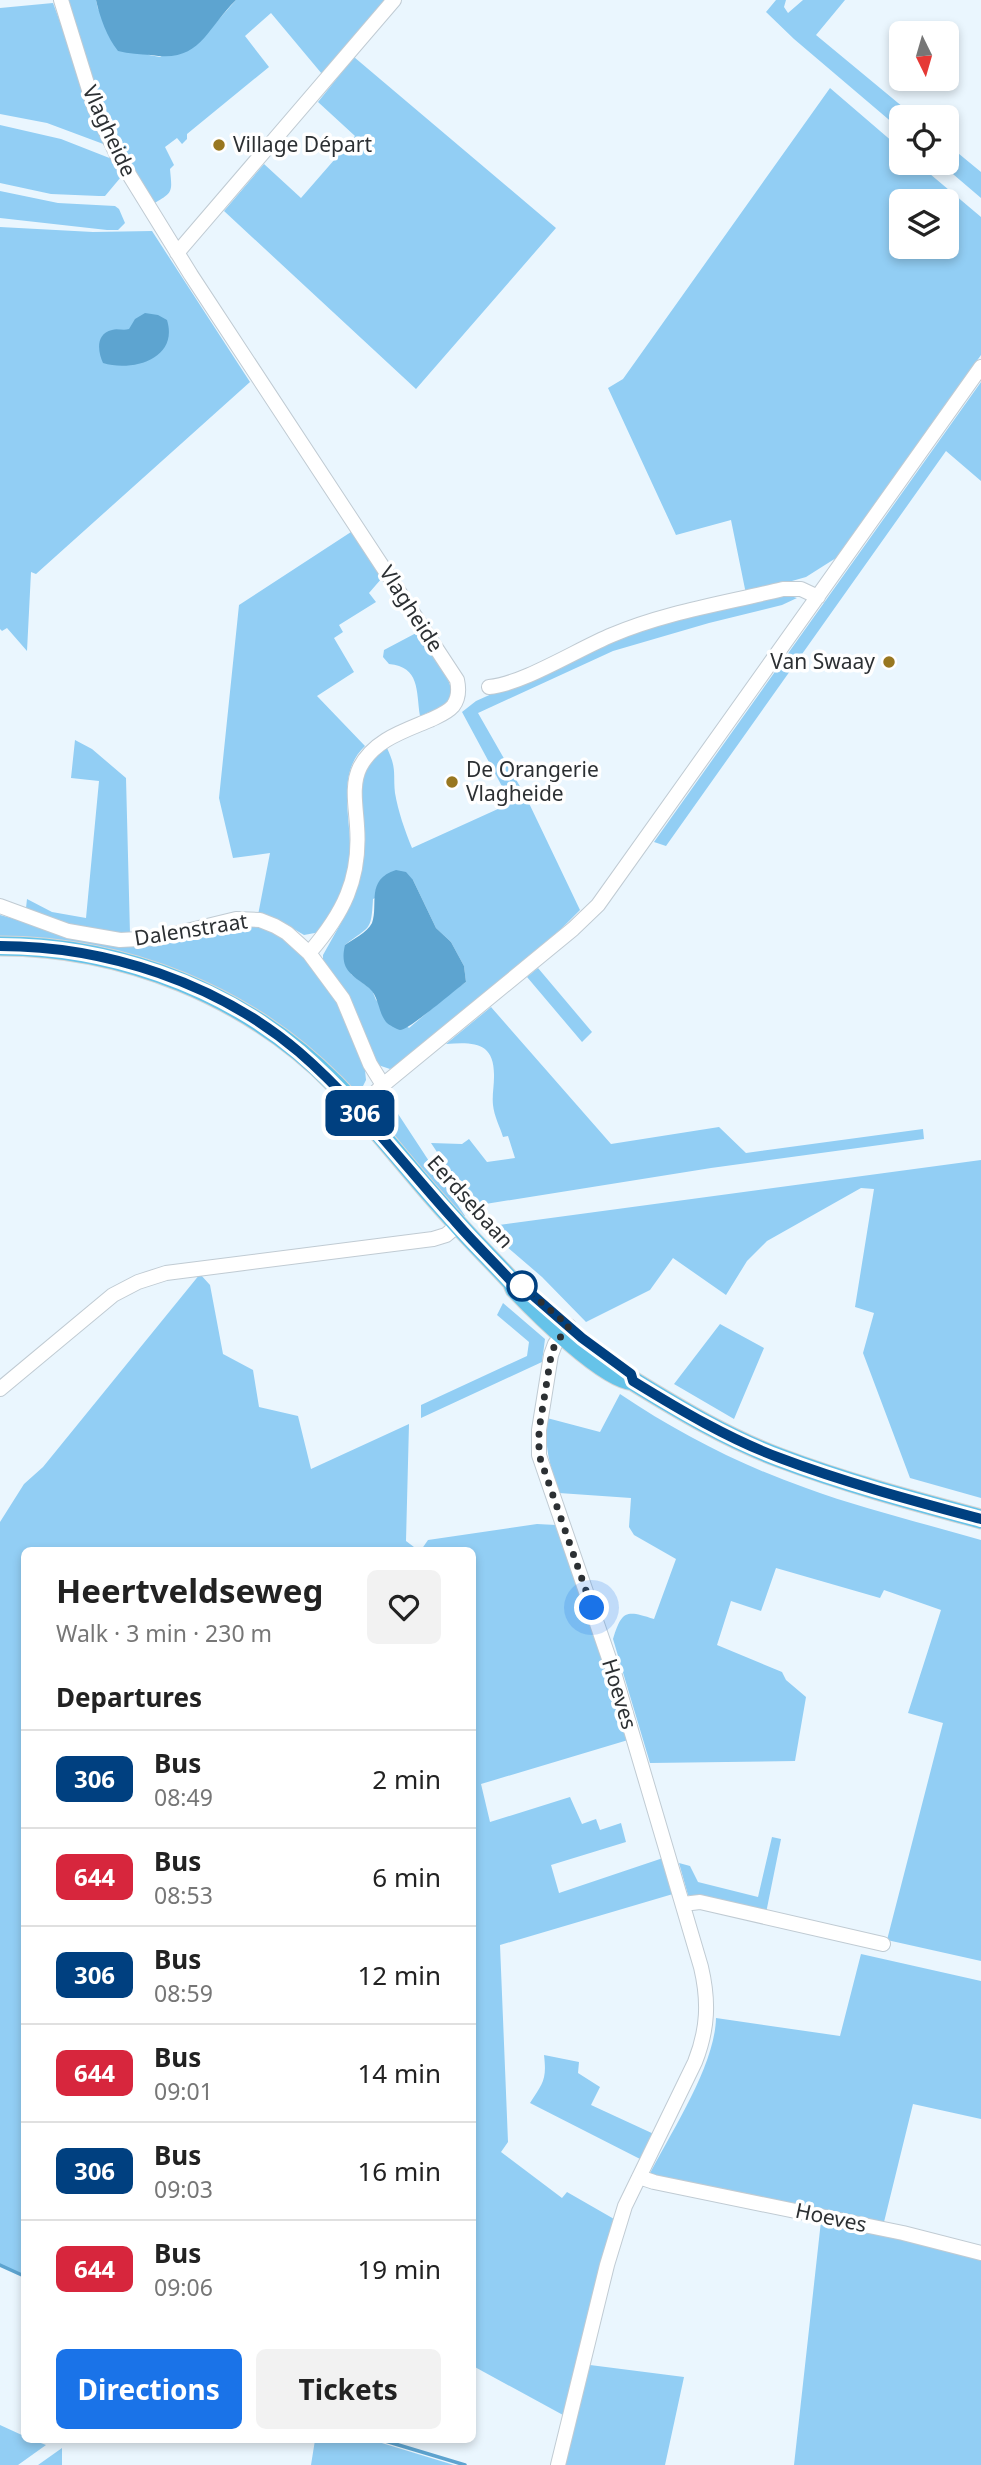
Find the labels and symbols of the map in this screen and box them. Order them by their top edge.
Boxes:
north arrow [889,21,959,91]
street label: Vlagheide [77,80,143,181]
place label: Village Départ [233,130,372,158]
marker: Village Départ [211,137,227,153]
street label: Vlagheide [373,560,450,657]
place label: Van Swaay [770,647,875,675]
marker: Van Swaay [881,654,897,670]
place label: De Orangerie Vlagheide [466,755,599,807]
marker: De Orangerie Vlagheide [444,774,460,790]
street label: Dalenstraat [132,906,250,952]
line badge: 306 [320,1090,400,1136]
street label: Eerdsebaan [422,1149,520,1254]
unlabelled marker [507,1271,537,1301]
your location [574,1590,609,1625]
street label: Hoeves [596,1655,644,1732]
street label: Hoeves [793,2196,869,2238]

